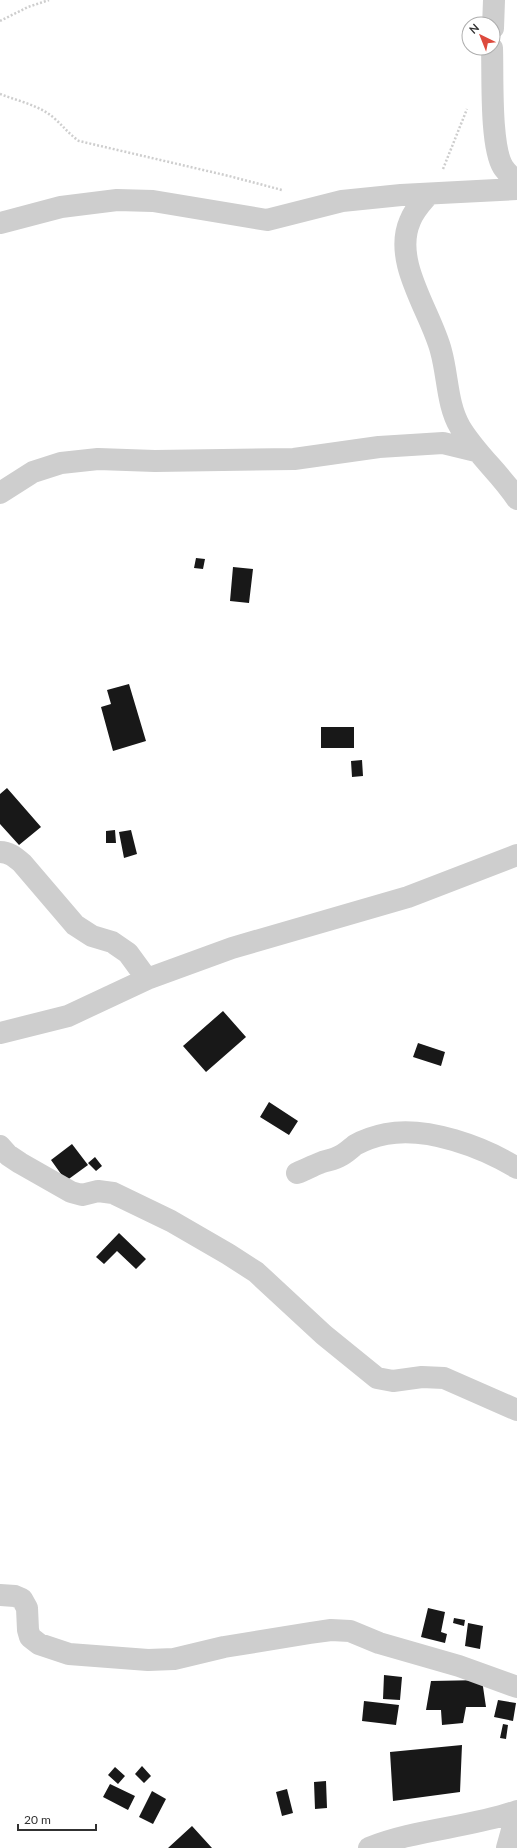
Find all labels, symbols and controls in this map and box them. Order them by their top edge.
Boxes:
north arrow [461,16,501,56]
text: N [466,21,481,36]
scale bar [18,1806,96,1832]
text: 20 m [24,1812,51,1827]

